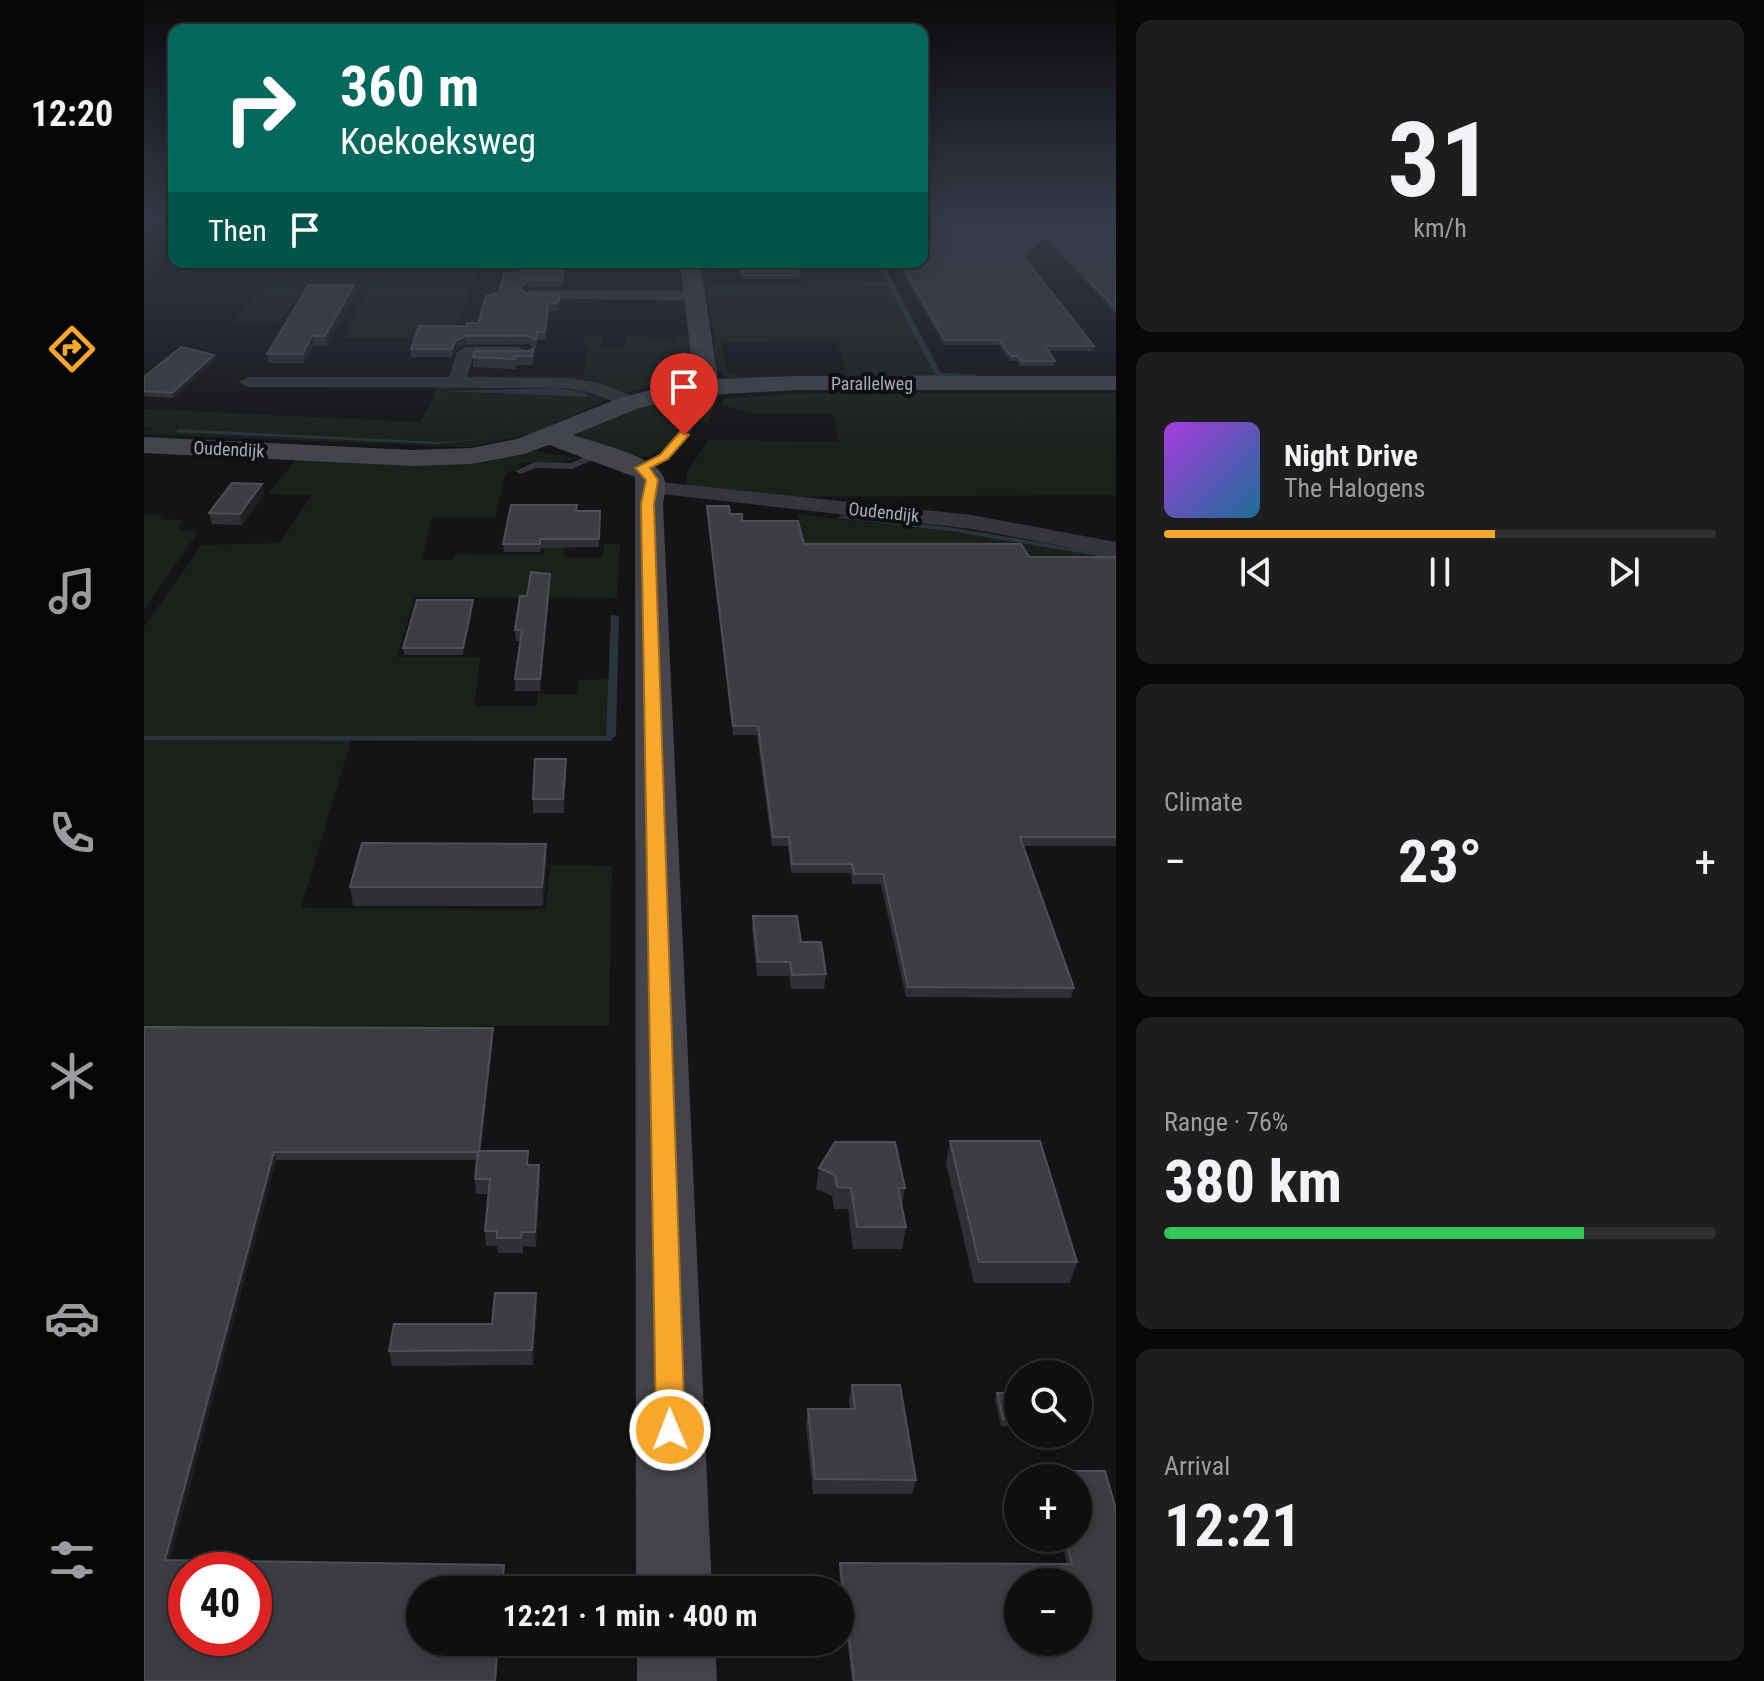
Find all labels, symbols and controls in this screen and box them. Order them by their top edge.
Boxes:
text: 360 m [340,54,479,120]
icon: right [208,56,312,160]
text: 12:20 [31,93,113,135]
text: 31 [1387,100,1493,221]
text: Koekoeksweg [340,121,536,163]
icon: arrive [283,208,327,252]
text: Then [208,213,267,248]
text: km/h [1413,213,1467,243]
icon: directions [44,321,100,377]
pin [650,353,718,435]
icon: arrive [662,365,706,409]
street label: Parallelweg [831,373,913,394]
street label: Oudendijk [193,437,265,461]
text: Night Drive [1284,438,1418,473]
text: The Halogens [1284,473,1425,503]
street label: Oudendijk [848,498,920,526]
icon: previous [1234,550,1278,594]
icon: pause [1418,550,1462,594]
icon: next [1602,550,1646,594]
icon: music [44,563,100,619]
text: Climate [1164,787,1243,817]
icon: phone [44,805,100,861]
text: 23° [1398,826,1482,897]
text: − [1164,836,1186,888]
text: + [1694,836,1716,888]
icon: climate [44,1048,100,1104]
text: Range · 76% [1164,1107,1288,1137]
text: 380 km [1164,1146,1342,1217]
icon: car [44,1290,100,1346]
map controls [1004,1360,1092,1656]
button: search [1004,1360,1092,1448]
position arrow [628,1388,712,1472]
text: Arrival [1164,1451,1230,1481]
button: + [1004,1464,1092,1552]
text: 12:21 [1164,1490,1302,1561]
icon: filters [44,1532,100,1588]
speed limit sign: 40 [168,1552,272,1656]
button: − [1004,1568,1092,1656]
text: 12:21 · 1 min · 400 m [503,1598,757,1633]

